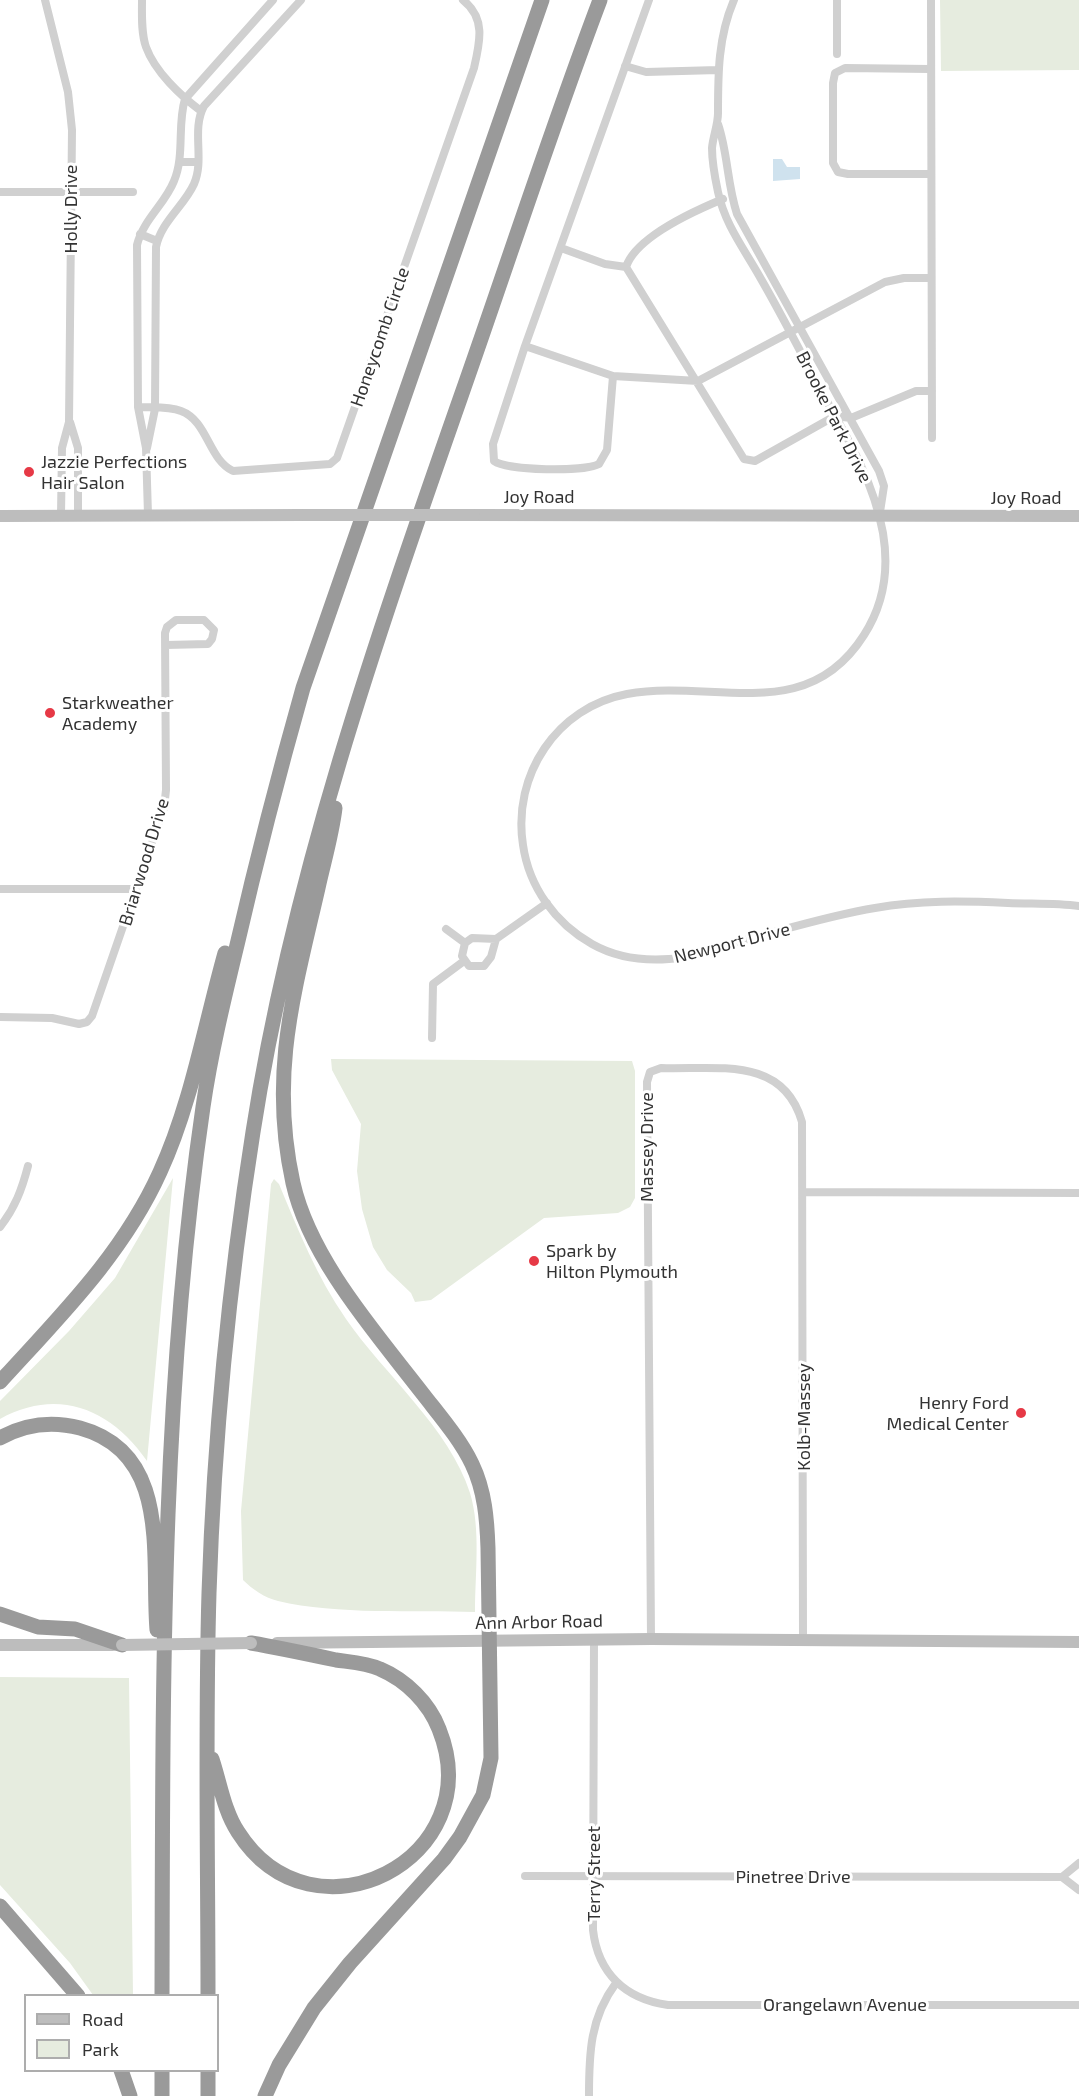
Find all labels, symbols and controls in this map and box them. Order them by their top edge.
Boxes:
street label: Holly Drive [60,165,82,253]
street label: Honeycomb Circle [346,264,414,410]
street label: Brooke Park Drive [792,348,876,486]
place label: Jazzie Perfections Hair Salon [41,451,187,494]
marker: Jazzie Perfections Hair Salon [22,465,36,479]
street label: Joy Road [503,486,575,508]
street label: Joy Road [990,487,1062,509]
place label: Starkweather Academy [62,692,174,734]
marker: Starkweather Academy [43,706,57,720]
street label: Briarwood Drive [114,796,174,928]
street label: Newport Drive [672,918,792,968]
street label: Massey Drive [636,1092,658,1202]
place label: Spark by Hilton Plymouth [546,1240,678,1282]
marker: Spark by Hilton Plymouth [527,1254,541,1268]
street label: Kolb-Massey [793,1363,815,1471]
place label: Henry Ford Medical Center [887,1392,1009,1434]
marker: Henry Ford Medical Center [1014,1406,1028,1420]
street label: Ann Arbor Road [475,1610,603,1634]
street label: Terry Street [583,1826,605,1922]
street label: Pinetree Drive [735,1866,851,1888]
legend [24,1994,219,2072]
street label: Orangelawn Avenue [763,1994,927,2016]
text: Road [82,2008,123,2030]
text: Park [82,2038,119,2060]

